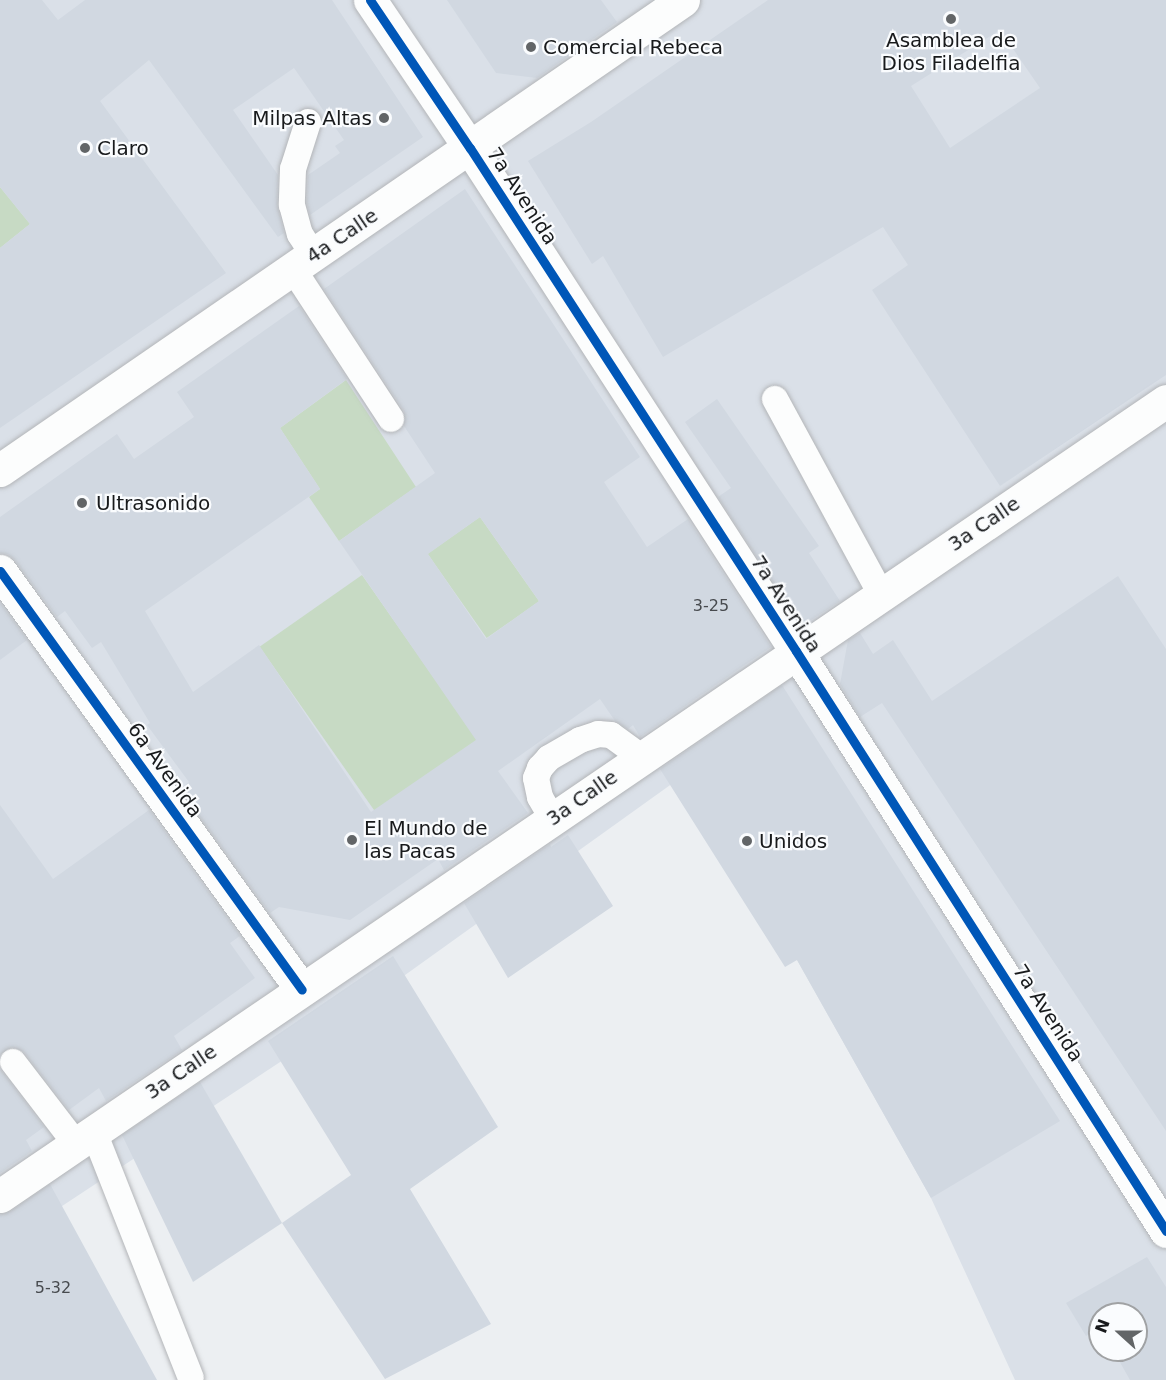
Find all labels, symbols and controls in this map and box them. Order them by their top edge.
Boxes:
marker: Asamblea de Dios Filadelfia [944,12,958,26]
place label: Asamblea de Dios Filadelfia [882,28,1020,75]
place label: Comercial Rebeca [543,35,723,59]
marker: Comercial Rebeca [524,40,538,54]
place label: Milpas Altas [252,106,372,130]
marker: Milpas Altas [377,111,391,125]
place label: Claro [97,136,149,160]
marker: Claro [78,141,92,155]
street label: 7a Avenida [482,143,562,249]
street label: 4a Calle [302,203,382,269]
place label: Ultrasonido [96,491,210,515]
street label: 3a Calle [944,491,1024,557]
marker: Ultrasonido [73,494,91,512]
street label: 7a Avenida [746,551,826,657]
house number: 3-25 [693,596,729,616]
street label: 6a Avenida [123,718,207,822]
street label: 3a Calle [542,765,622,831]
place label: El Mundo de las Pacas [364,816,487,863]
place label: Unidos [759,829,827,853]
marker: El Mundo de las Pacas [345,833,359,847]
marker: Unidos [740,834,754,848]
street label: 7a Avenida [1008,960,1088,1066]
street label: 3a Calle [141,1039,221,1105]
house number: 5-32 [35,1278,71,1298]
north arrow [1088,1302,1148,1362]
text: N [1091,1316,1114,1336]

